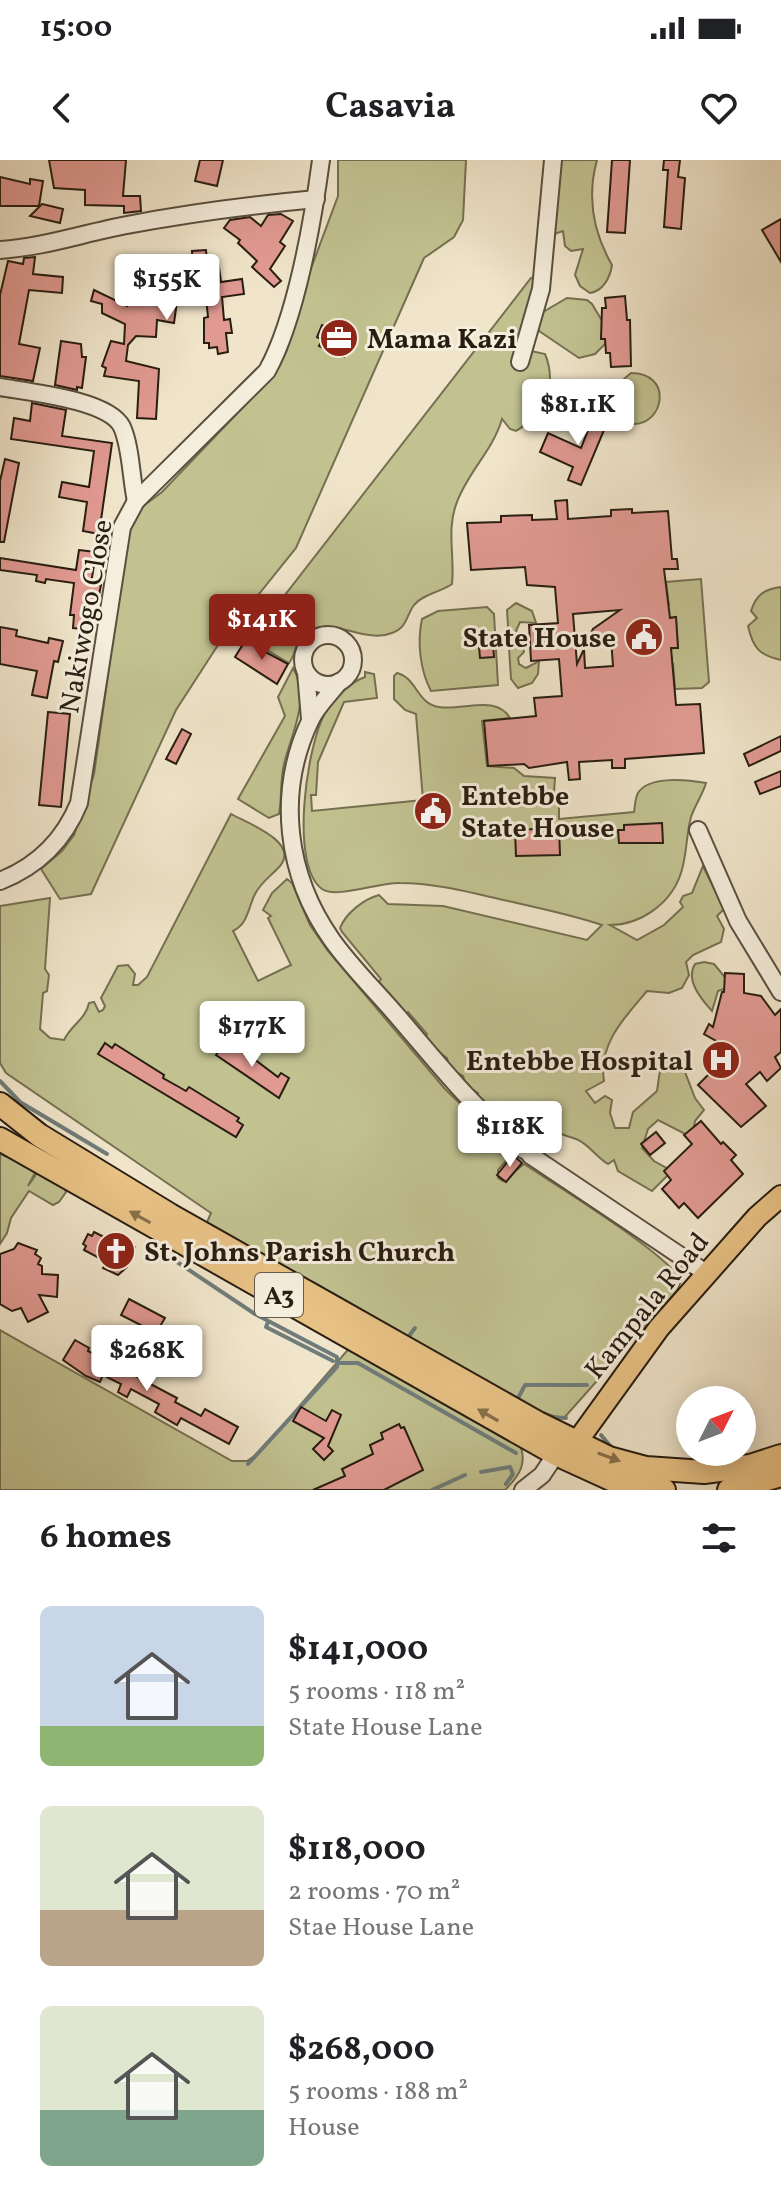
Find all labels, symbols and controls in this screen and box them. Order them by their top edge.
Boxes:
text: 15:00 [40,7,112,49]
text: Casavia [325,83,456,133]
icon: back [40,86,84,130]
icon: heart [697,86,741,130]
pin: $155K [111,254,223,322]
text: $155K [133,262,201,298]
office icon: Mama Kazi [318,317,360,359]
place label: Mama Kazi [367,321,517,360]
pin: $81.1K [513,379,643,447]
text: $81.1K [540,387,616,423]
street label: Nakiwogo Close [51,516,124,716]
pin: $141K [206,594,318,662]
text: $141K [227,602,297,638]
public building icon: State House [623,616,665,658]
place label: State House [462,620,616,659]
place label: Entebbe State House [461,778,615,849]
public building icon: Entebbe State House [412,790,454,832]
pin: $177K [196,1001,308,1069]
text: $177K [218,1009,286,1045]
hospital icon: Entebbe Hospital [700,1039,742,1081]
place label: Entebbe Hospital [466,1043,693,1082]
pin: $118K [454,1101,566,1169]
text: $118K [476,1109,544,1145]
one-way arrow [129,1210,151,1224]
street label: Kampala Road [577,1225,719,1388]
church icon: St. Johns Parish Church [95,1230,137,1272]
place label: St. Johns Parish Church [144,1234,455,1273]
road number: A3 [255,1273,303,1317]
pin: $268K [91,1325,203,1393]
text: $268K [109,1333,185,1369]
north arrow [676,1386,756,1466]
map controls [676,1386,756,1466]
one-way arrow [477,1409,499,1423]
one-way arrow [597,1451,621,1464]
text: 6 homes [40,1515,172,1562]
icon: filters [697,1516,741,1560]
text: $141,000 [288,1627,428,1674]
icon: home [104,1638,200,1734]
text: 5 rooms · 118 m² [288,1674,465,1710]
text: State House Lane [288,1710,483,1746]
text: $118,000 [288,1827,426,1874]
icon: home [104,1838,200,1934]
text: 2 rooms · 70 m² [288,1874,460,1910]
text: Stae House Lane [288,1910,474,1946]
text: $268,000 [288,2027,435,2074]
icon: home [104,2038,200,2134]
text: 5 rooms · 188 m² [288,2074,468,2110]
text: House [288,2110,360,2146]

